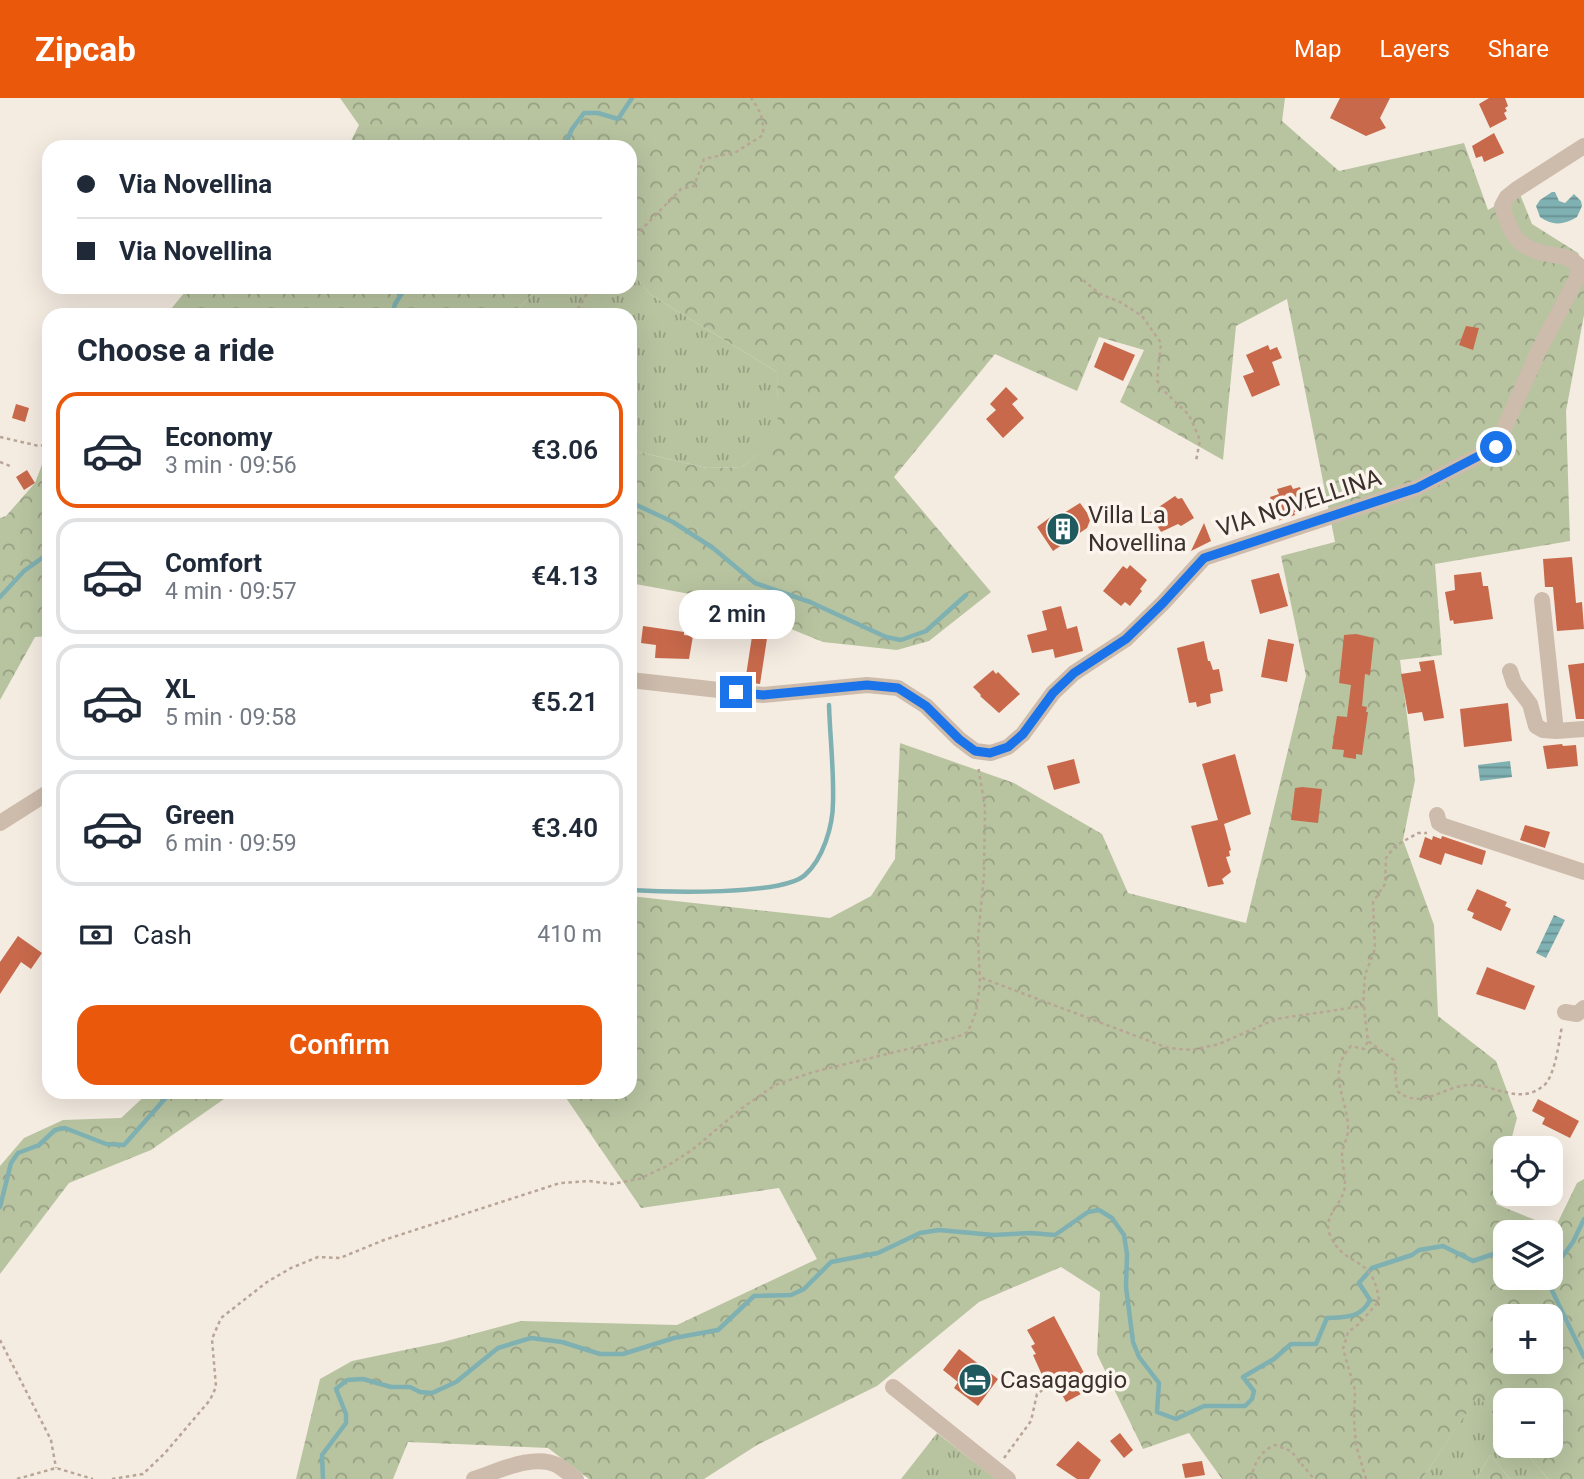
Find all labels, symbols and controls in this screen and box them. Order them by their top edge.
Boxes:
text: Zipcab [35,30,136,69]
text: Map [1294,35,1342,63]
text: Layers [1380,35,1450,63]
text: Share [1488,35,1549,63]
text: Via Novellina [119,169,272,199]
text: Via Novellina [119,236,272,266]
text: Choose a ride [77,331,274,369]
icon: car [81,419,144,482]
text: Economy [165,422,272,452]
route start [1480,431,1512,463]
text: €3.06 [531,435,598,465]
text: 3 min · 09:56 [165,452,297,479]
street label: VIA NOVELLINA [1213,463,1385,543]
place label: Villa La Novellina [1088,501,1187,557]
building icon: Villa La Novellina [1044,510,1082,548]
icon: car [81,545,144,608]
text: Comfort [165,548,262,578]
text: €4.13 [531,561,598,591]
text: 4 min · 09:57 [165,578,297,605]
callout: 2 min [678,590,794,640]
text: 2 min [708,601,766,628]
icon: car [81,671,144,734]
text: XL [165,674,196,704]
route end [720,676,752,708]
text: €5.21 [531,687,598,717]
text: 5 min · 09:58 [165,704,297,731]
icon: car [81,797,144,860]
text: Green [165,800,235,830]
text: €3.40 [531,813,598,843]
text: 6 min · 09:59 [165,830,297,857]
icon: cash [77,916,115,954]
text: Cash [133,920,192,950]
text: 410 m [537,921,602,948]
button: Confirm [77,1005,602,1085]
map controls [1493,1136,1563,1458]
button: locate [1493,1136,1563,1206]
button: layers [1493,1220,1563,1290]
button: + [1493,1304,1563,1374]
hotel icon: Casagaggio [956,1361,994,1399]
place label: Casagaggio [1000,1366,1127,1394]
button: − [1493,1388,1563,1458]

